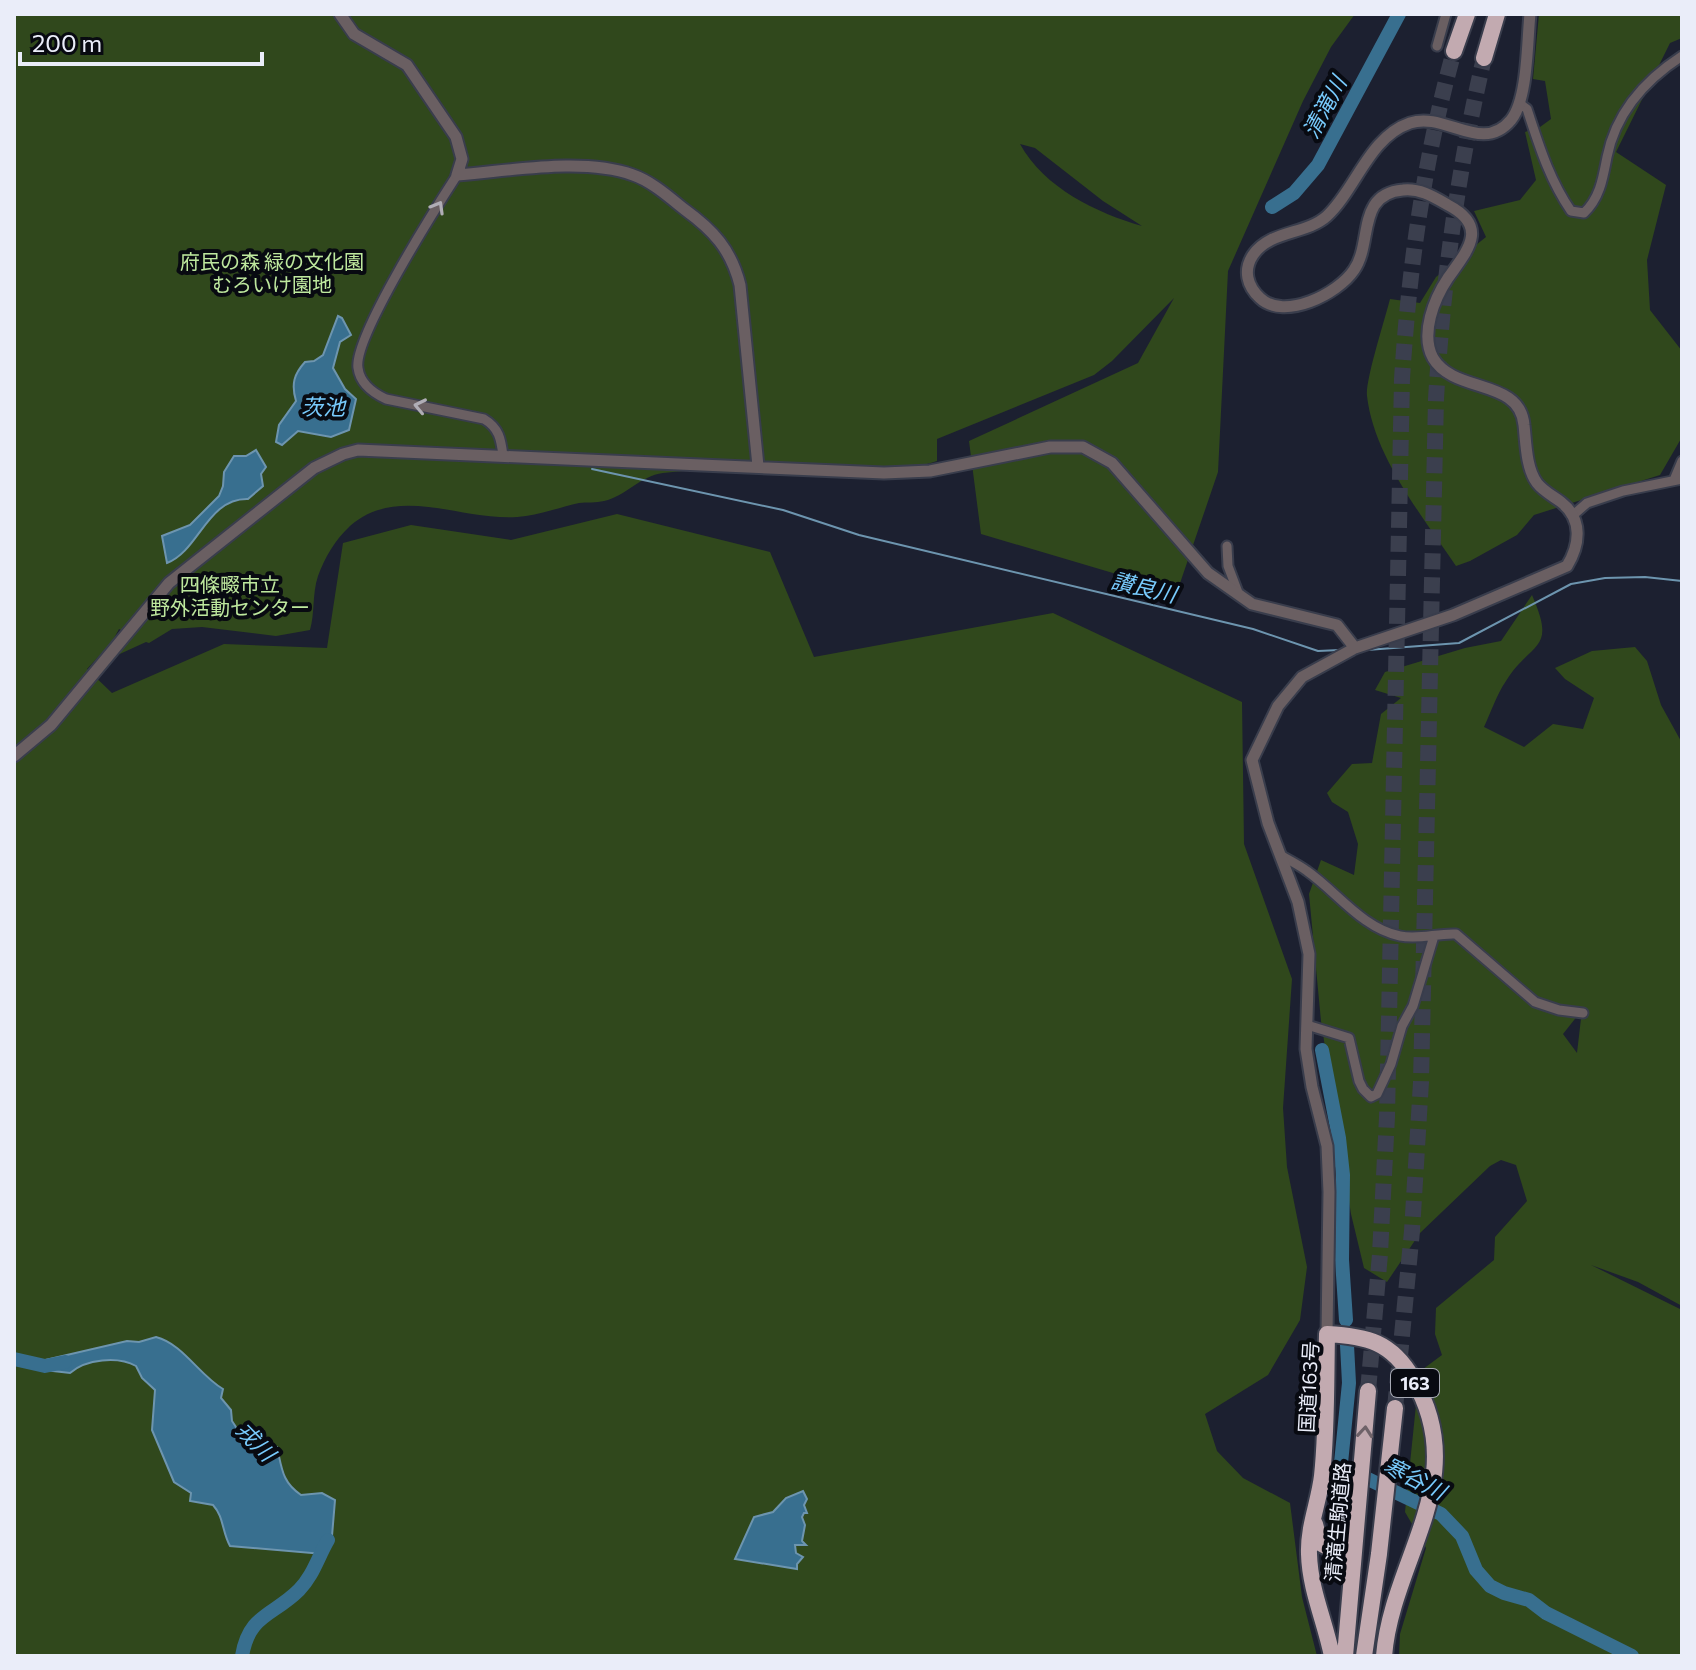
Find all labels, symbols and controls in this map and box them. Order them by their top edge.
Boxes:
scale bar [20,16,262,66]
text: 200 m [32,28,102,57]
water label: 清滝川 [1297,70,1352,142]
one-way arrow [428,201,443,216]
park label: 府民の森 緑の文化園 むろいけ園地 [180,249,364,296]
water label: 茨池 [301,393,347,420]
one-way arrow [413,398,427,415]
water label: 讃良川 [1109,566,1181,608]
park label: 四條畷市立 野外活動センター [150,572,310,619]
street label: 国道163号 [1294,1340,1322,1434]
road number: 163 [1391,1369,1439,1397]
water label: 戎川 [231,1416,282,1468]
one-way arrow [1356,1425,1373,1438]
water label: 寒谷川 [1379,1451,1452,1506]
street label: 清滝生駒道路 [1320,1461,1354,1583]

